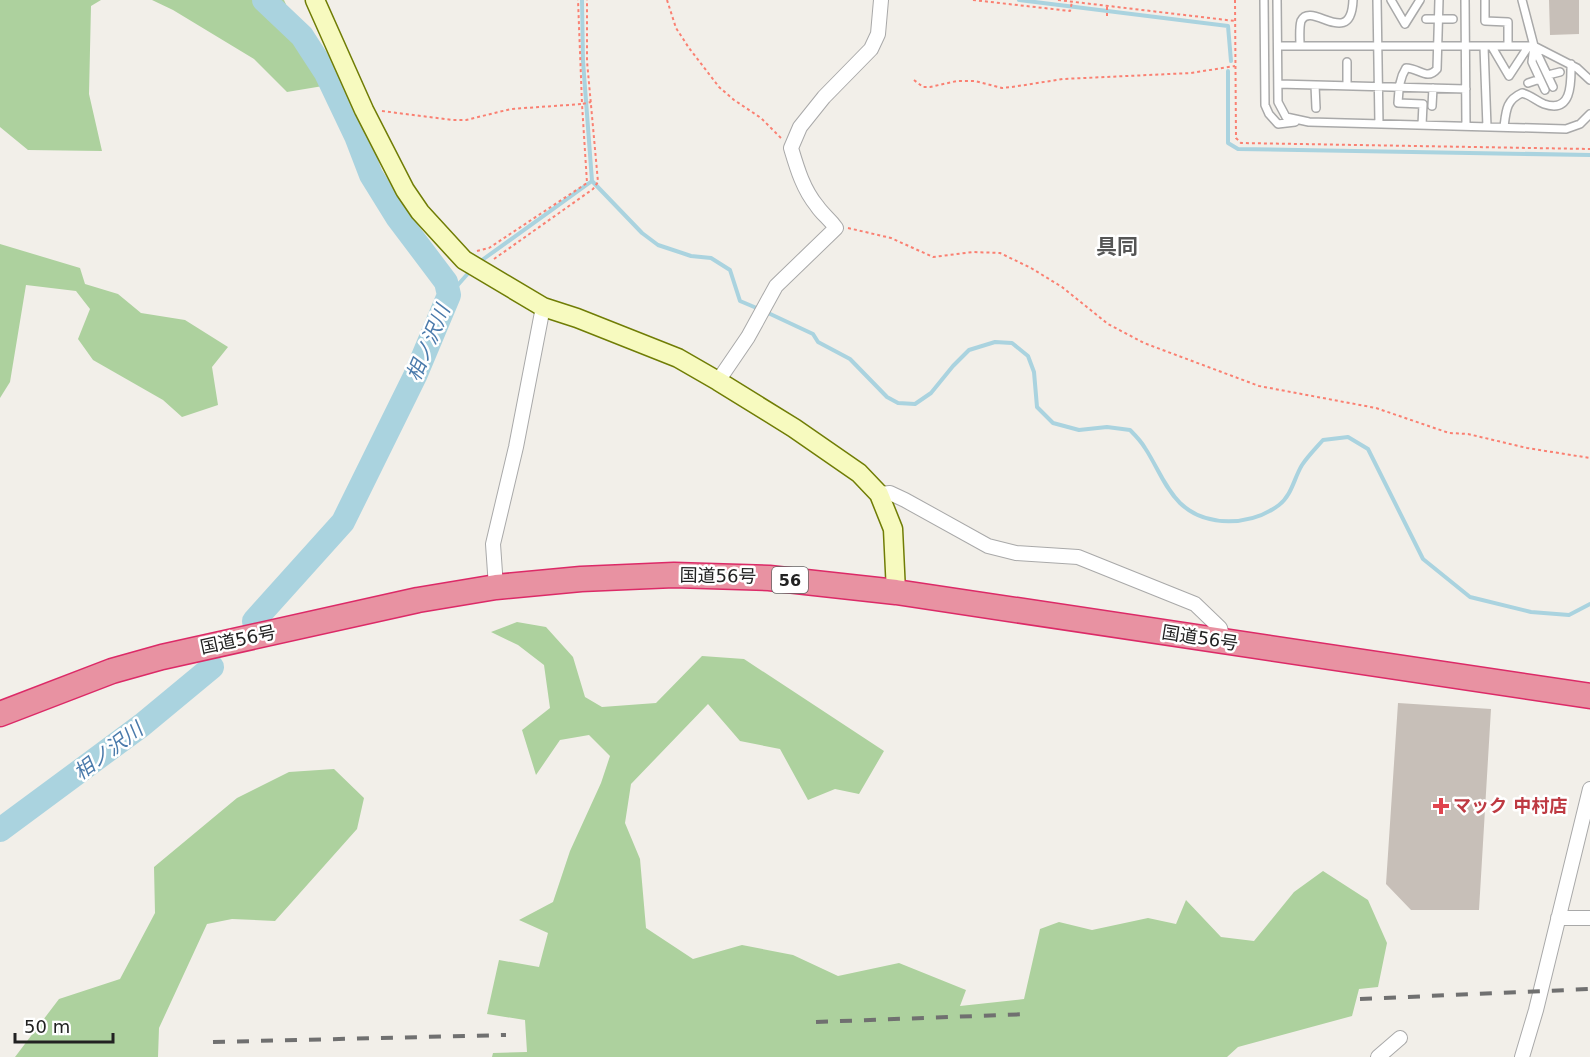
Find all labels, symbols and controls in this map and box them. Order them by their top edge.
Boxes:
district label: 具同 [1096,235,1138,259]
water label: 相ノ沢川 [401,300,455,385]
street label: 国道56号 [679,564,757,587]
road number: 56 [772,567,808,593]
street label: 国道56号 [198,621,278,658]
street label: 国道56号 [1160,621,1240,654]
water label: 相ノ沢川 [69,716,149,785]
place label: マック 中村店 [1453,795,1567,816]
marker: マック 中村店 [1434,799,1448,813]
scale bar [15,1006,112,1044]
text: 50 m [24,1016,70,1037]

